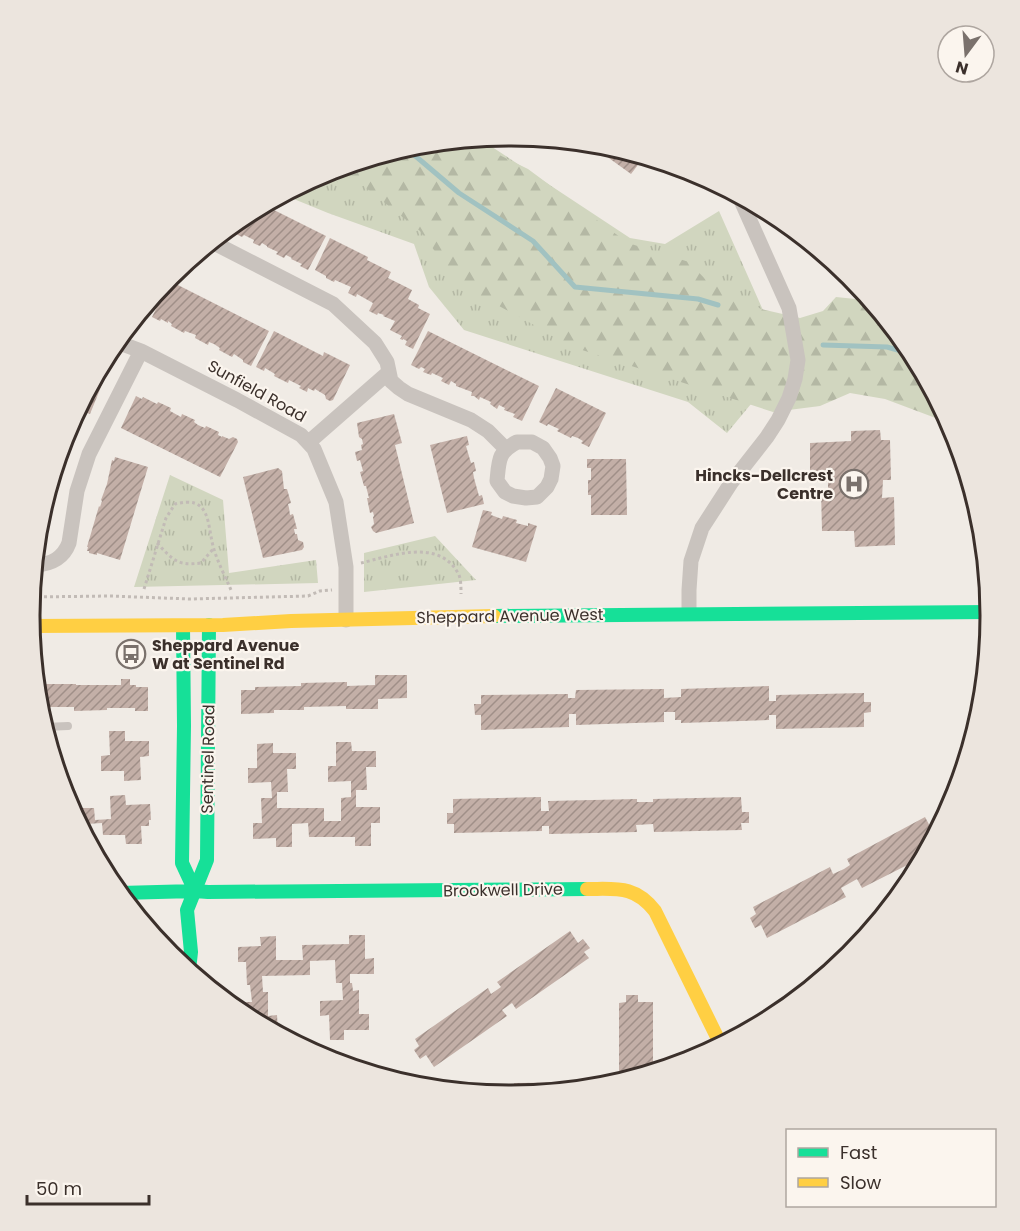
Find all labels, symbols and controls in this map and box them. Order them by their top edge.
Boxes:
north arrow [936,24,996,84]
text: N [953,55,971,81]
street label: Sunfield Road [203,354,311,428]
place label: Hincks-Dellcrest Centre [695,464,833,505]
hospital icon: Hincks-Dellcrest Centre [838,468,870,500]
street label: Sheppard Avenue West [416,603,604,629]
place label: Sheppard Avenue W at Sentinel Rd [152,634,299,675]
bus stop icon: Sheppard Avenue W at Sentinel Rd [115,638,147,670]
street label: Sentinel Road [196,704,220,814]
street label: Brookwell Drive [443,877,563,903]
legend [786,1129,996,1207]
text: Fast [840,1140,877,1165]
scale bar [27,1168,148,1206]
text: Slow [840,1170,882,1195]
text: 50 m [36,1176,82,1201]

